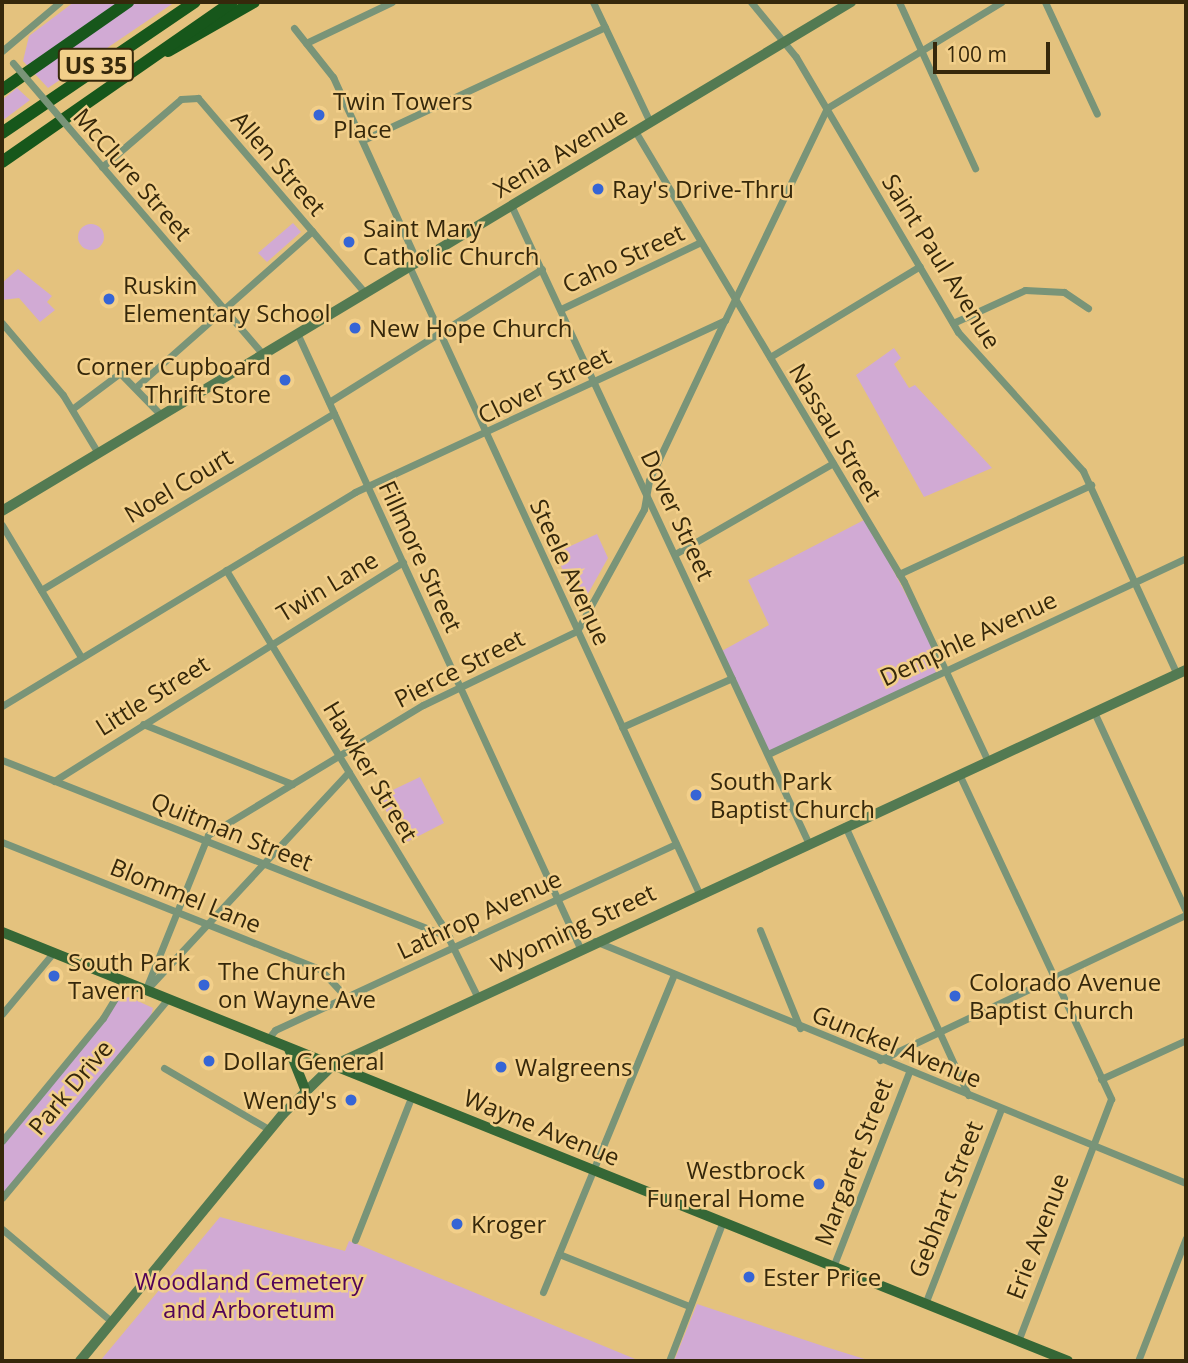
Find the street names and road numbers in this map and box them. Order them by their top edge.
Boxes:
road number: US 35 [57,46,134,85]
street label: Xenia Avenue [488,101,632,203]
street label: McClure Street [68,102,198,246]
street label: Allen Street [226,105,332,221]
street label: Saint Paul Avenue [877,168,1007,354]
street label: Caho Street [558,217,688,299]
street label: Clover Street [473,340,615,430]
street label: Nassau Street [784,358,888,506]
street label: Noel Court [119,442,237,528]
street label: Dover Street [635,445,721,585]
street label: Fillmore Street [373,476,469,636]
street label: Steele Avenue [525,494,617,650]
street label: Twin Lane [271,545,383,627]
street label: Demphle Avenue [875,584,1061,692]
street label: Pierce Street [389,623,529,713]
street label: Little Street [90,649,214,741]
street label: Hawker Street [318,696,424,846]
street label: Quitman Street [147,786,317,876]
street label: Blommel Lane [106,852,266,938]
street label: Lathrop Avenue [392,863,566,965]
street label: Wyoming Street [486,877,660,979]
street label: Gunckel Avenue [808,999,986,1093]
street label: Park Drive [22,1034,118,1140]
street label: Margaret Street [808,1075,898,1249]
street label: Wayne Avenue [460,1083,624,1171]
street label: Gebhart Street [902,1117,988,1281]
street label: Erie Avenue [1000,1169,1074,1303]

